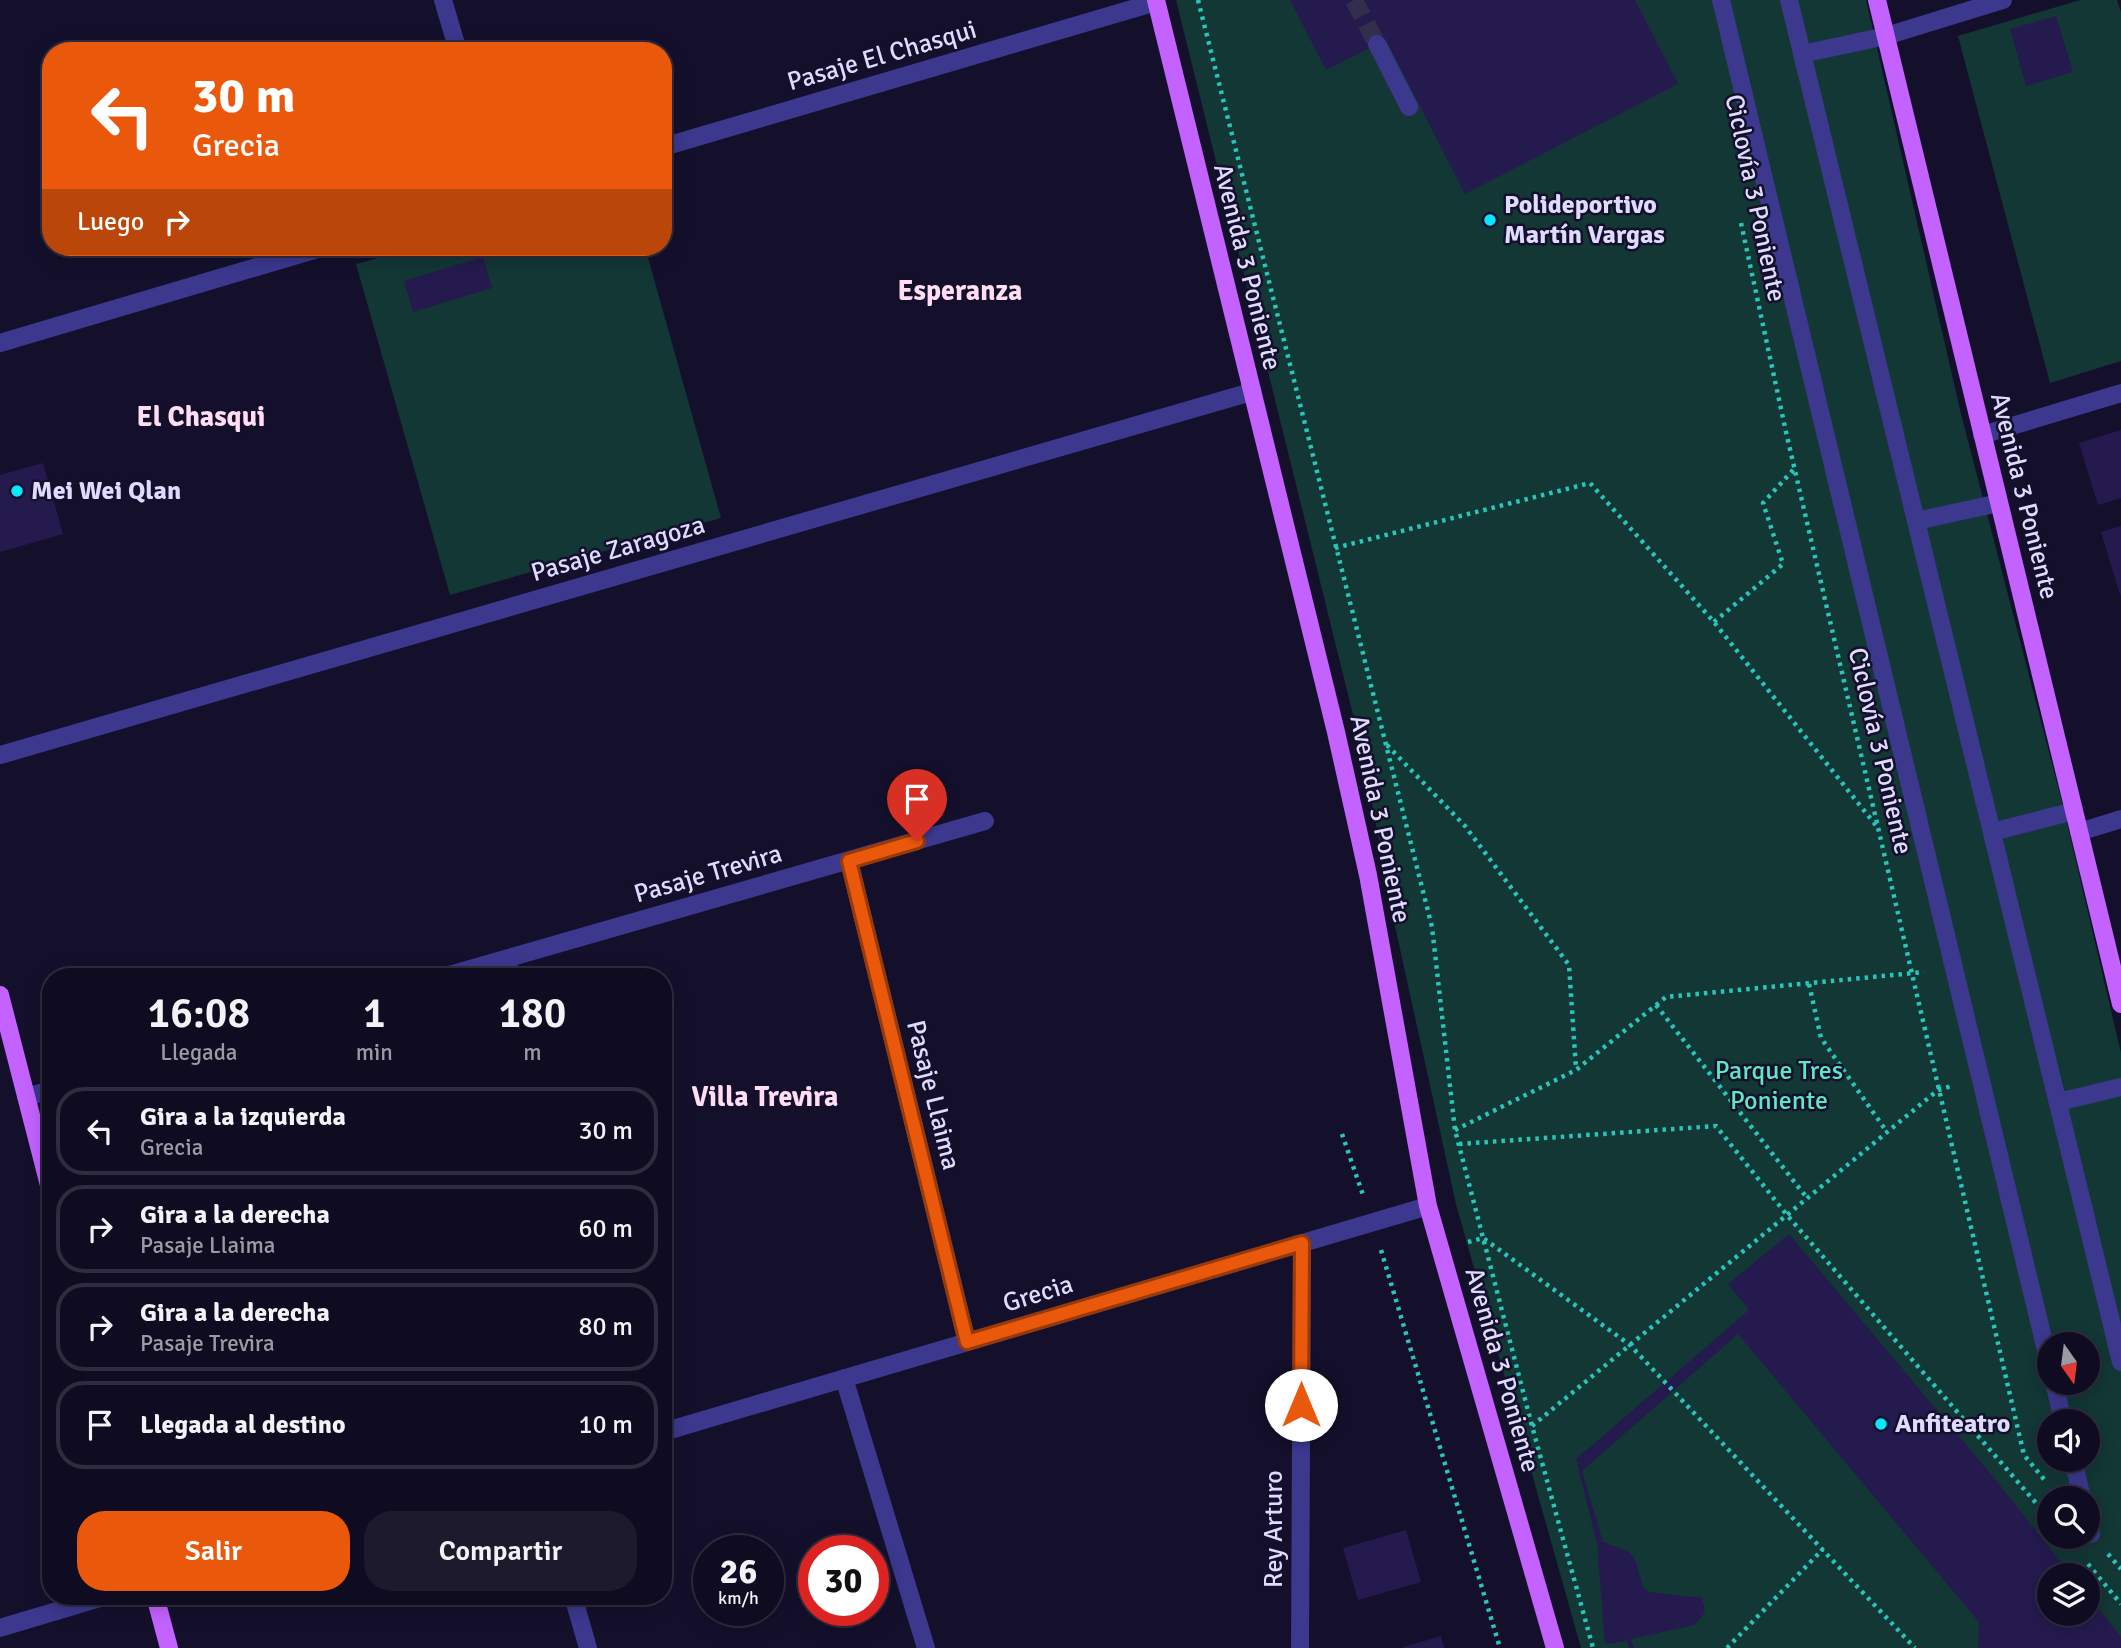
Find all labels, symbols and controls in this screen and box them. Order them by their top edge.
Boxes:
street label: Pasaje El Chasqui [784,14,980,98]
text: 30 m [192,66,295,126]
icon: left [77,70,168,161]
street label: Ciclovía 3 Poniente [1717,91,1793,305]
text: Grecia [192,126,280,165]
street label: Avenida 3 Poniente [1206,161,1288,373]
place label: Polideportivo Martín Vargas [1504,189,1665,251]
icon: right [158,203,196,241]
text: Luego [77,206,144,238]
marker: Polideportivo Martín Vargas [1482,212,1498,228]
district label: Esperanza [898,274,1022,308]
street label: Avenida 3 Poniente [1983,390,2065,602]
district label: El Chasqui [137,400,265,434]
place label: Mei Wei Qlan [31,475,181,507]
marker: Mei Wei Qlan [9,483,25,499]
street label: Pasaje Zaragoza [527,509,709,589]
street label: Ciclovía 3 Poniente [1841,645,1919,857]
street label: Avenida 3 Poniente [1342,712,1418,926]
pin [887,769,947,841]
icon: arrive [898,780,936,818]
street label: Pasaje Trevira [630,838,786,910]
text: 16:08 [148,988,250,1039]
text: 1 [363,988,386,1039]
text: 180 [498,988,566,1039]
street label: Pasaje Llaima [899,1017,967,1173]
text: Llegada [160,1038,238,1067]
text: min [356,1038,393,1067]
text: m [523,1038,542,1067]
park label: Parque Tres Poniente [1715,1055,1843,1117]
district label: Villa Trevira [692,1080,838,1114]
text: Gira a la izquierda [140,1101,346,1133]
icon: left [81,1112,119,1150]
text: 30 m [578,1115,633,1147]
text: Grecia [140,1133,203,1162]
text: Gira a la derecha [140,1199,330,1231]
icon: right [81,1210,119,1248]
text: 60 m [578,1213,633,1245]
text: Pasaje Llaima [140,1231,275,1260]
street label: Avenida 3 Poniente [1457,1264,1547,1476]
street label: Grecia [999,1268,1077,1320]
text: Gira a la derecha [140,1297,330,1329]
icon: right [81,1308,119,1346]
text: 80 m [578,1311,633,1343]
text: Pasaje Trevira [140,1329,275,1358]
north arrow [2037,1332,2100,1395]
map controls [2037,1332,2100,1626]
position arrow [1264,1368,1338,1442]
icon: arrive [81,1406,119,1444]
place label: Anfiteatro [1895,1408,2010,1440]
text: Llegada al destino [140,1409,346,1441]
text: 10 m [578,1409,633,1441]
button: sound [2037,1409,2100,1472]
marker: Anfiteatro [1873,1416,1889,1432]
street label: Rey Arturo [1258,1470,1290,1588]
button: search [2037,1486,2100,1549]
button: Salir [77,1511,350,1591]
button: Compartir [364,1511,637,1591]
speed limit sign: 30 [798,1535,889,1626]
text: 26 [720,1550,757,1593]
button: layers [2037,1563,2100,1626]
text: km/h [718,1587,759,1609]

